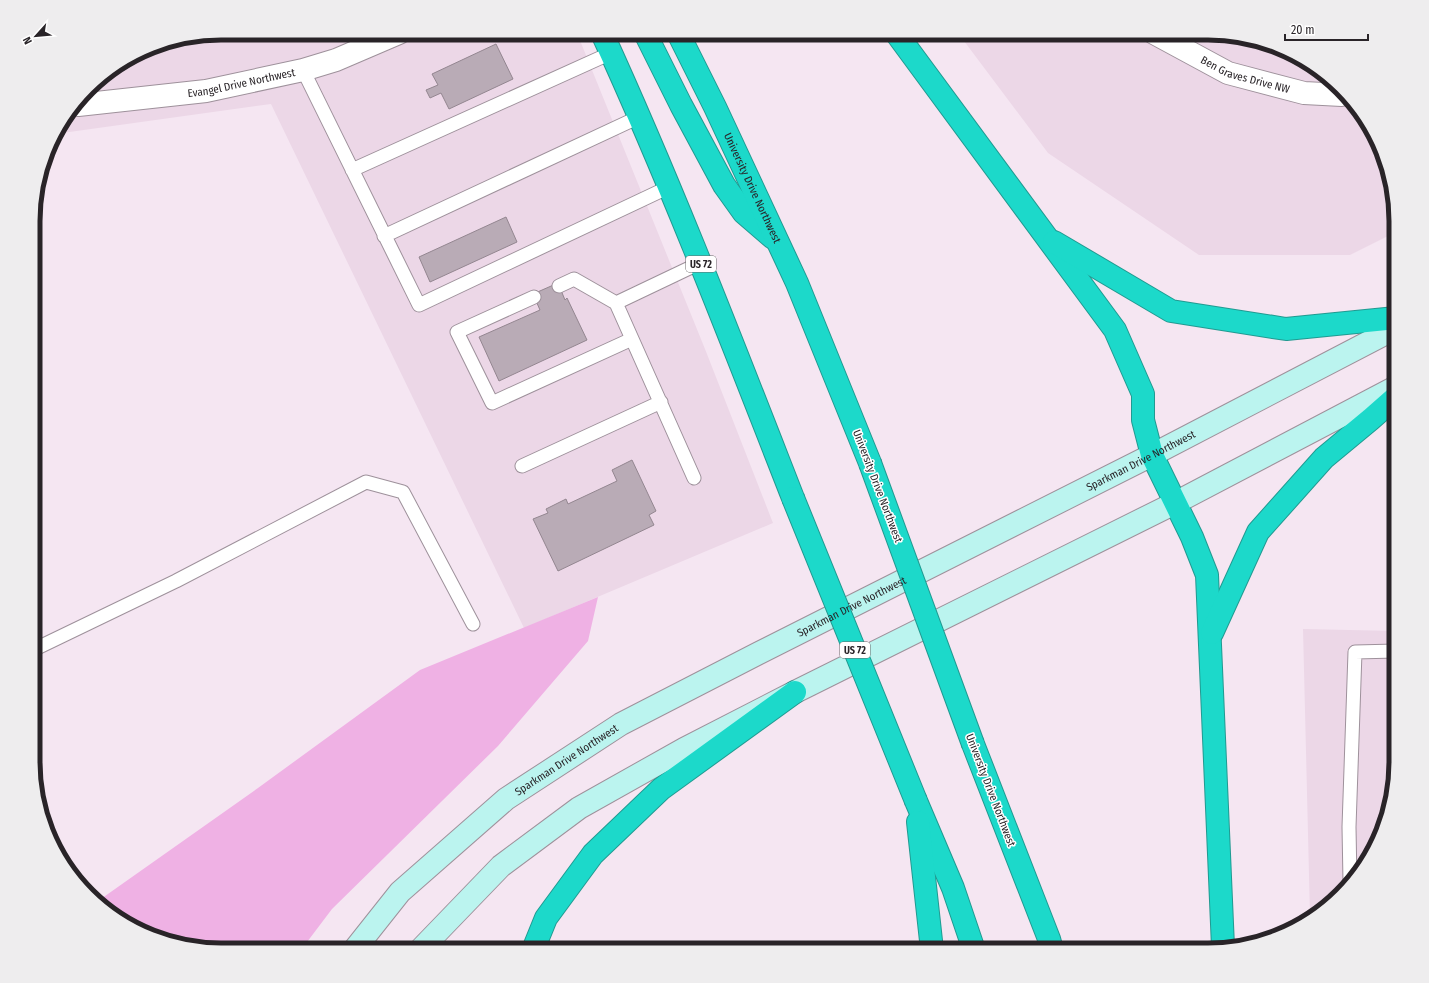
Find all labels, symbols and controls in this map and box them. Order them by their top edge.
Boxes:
north arrow [16,16,56,56]
scale bar [1285,16,1368,42]
text: 20 m [1291,23,1315,37]
text: N [20,34,35,46]
street label: Ben Graves Drive NW [1198,54,1291,96]
street label: Evangel Drive Northwest [187,66,297,100]
street label: University Drive Northwest [721,131,784,246]
road number: US 72 [686,256,716,272]
street label: Sparkman Drive Northwest [1084,427,1198,494]
street label: University Drive Northwest [850,428,905,545]
street label: Sparkman Drive Northwest [795,574,909,640]
road number: US 72 [840,642,870,658]
street label: Sparkman Drive Northwest [513,722,621,798]
street label: University Drive Northwest [963,732,1018,849]

